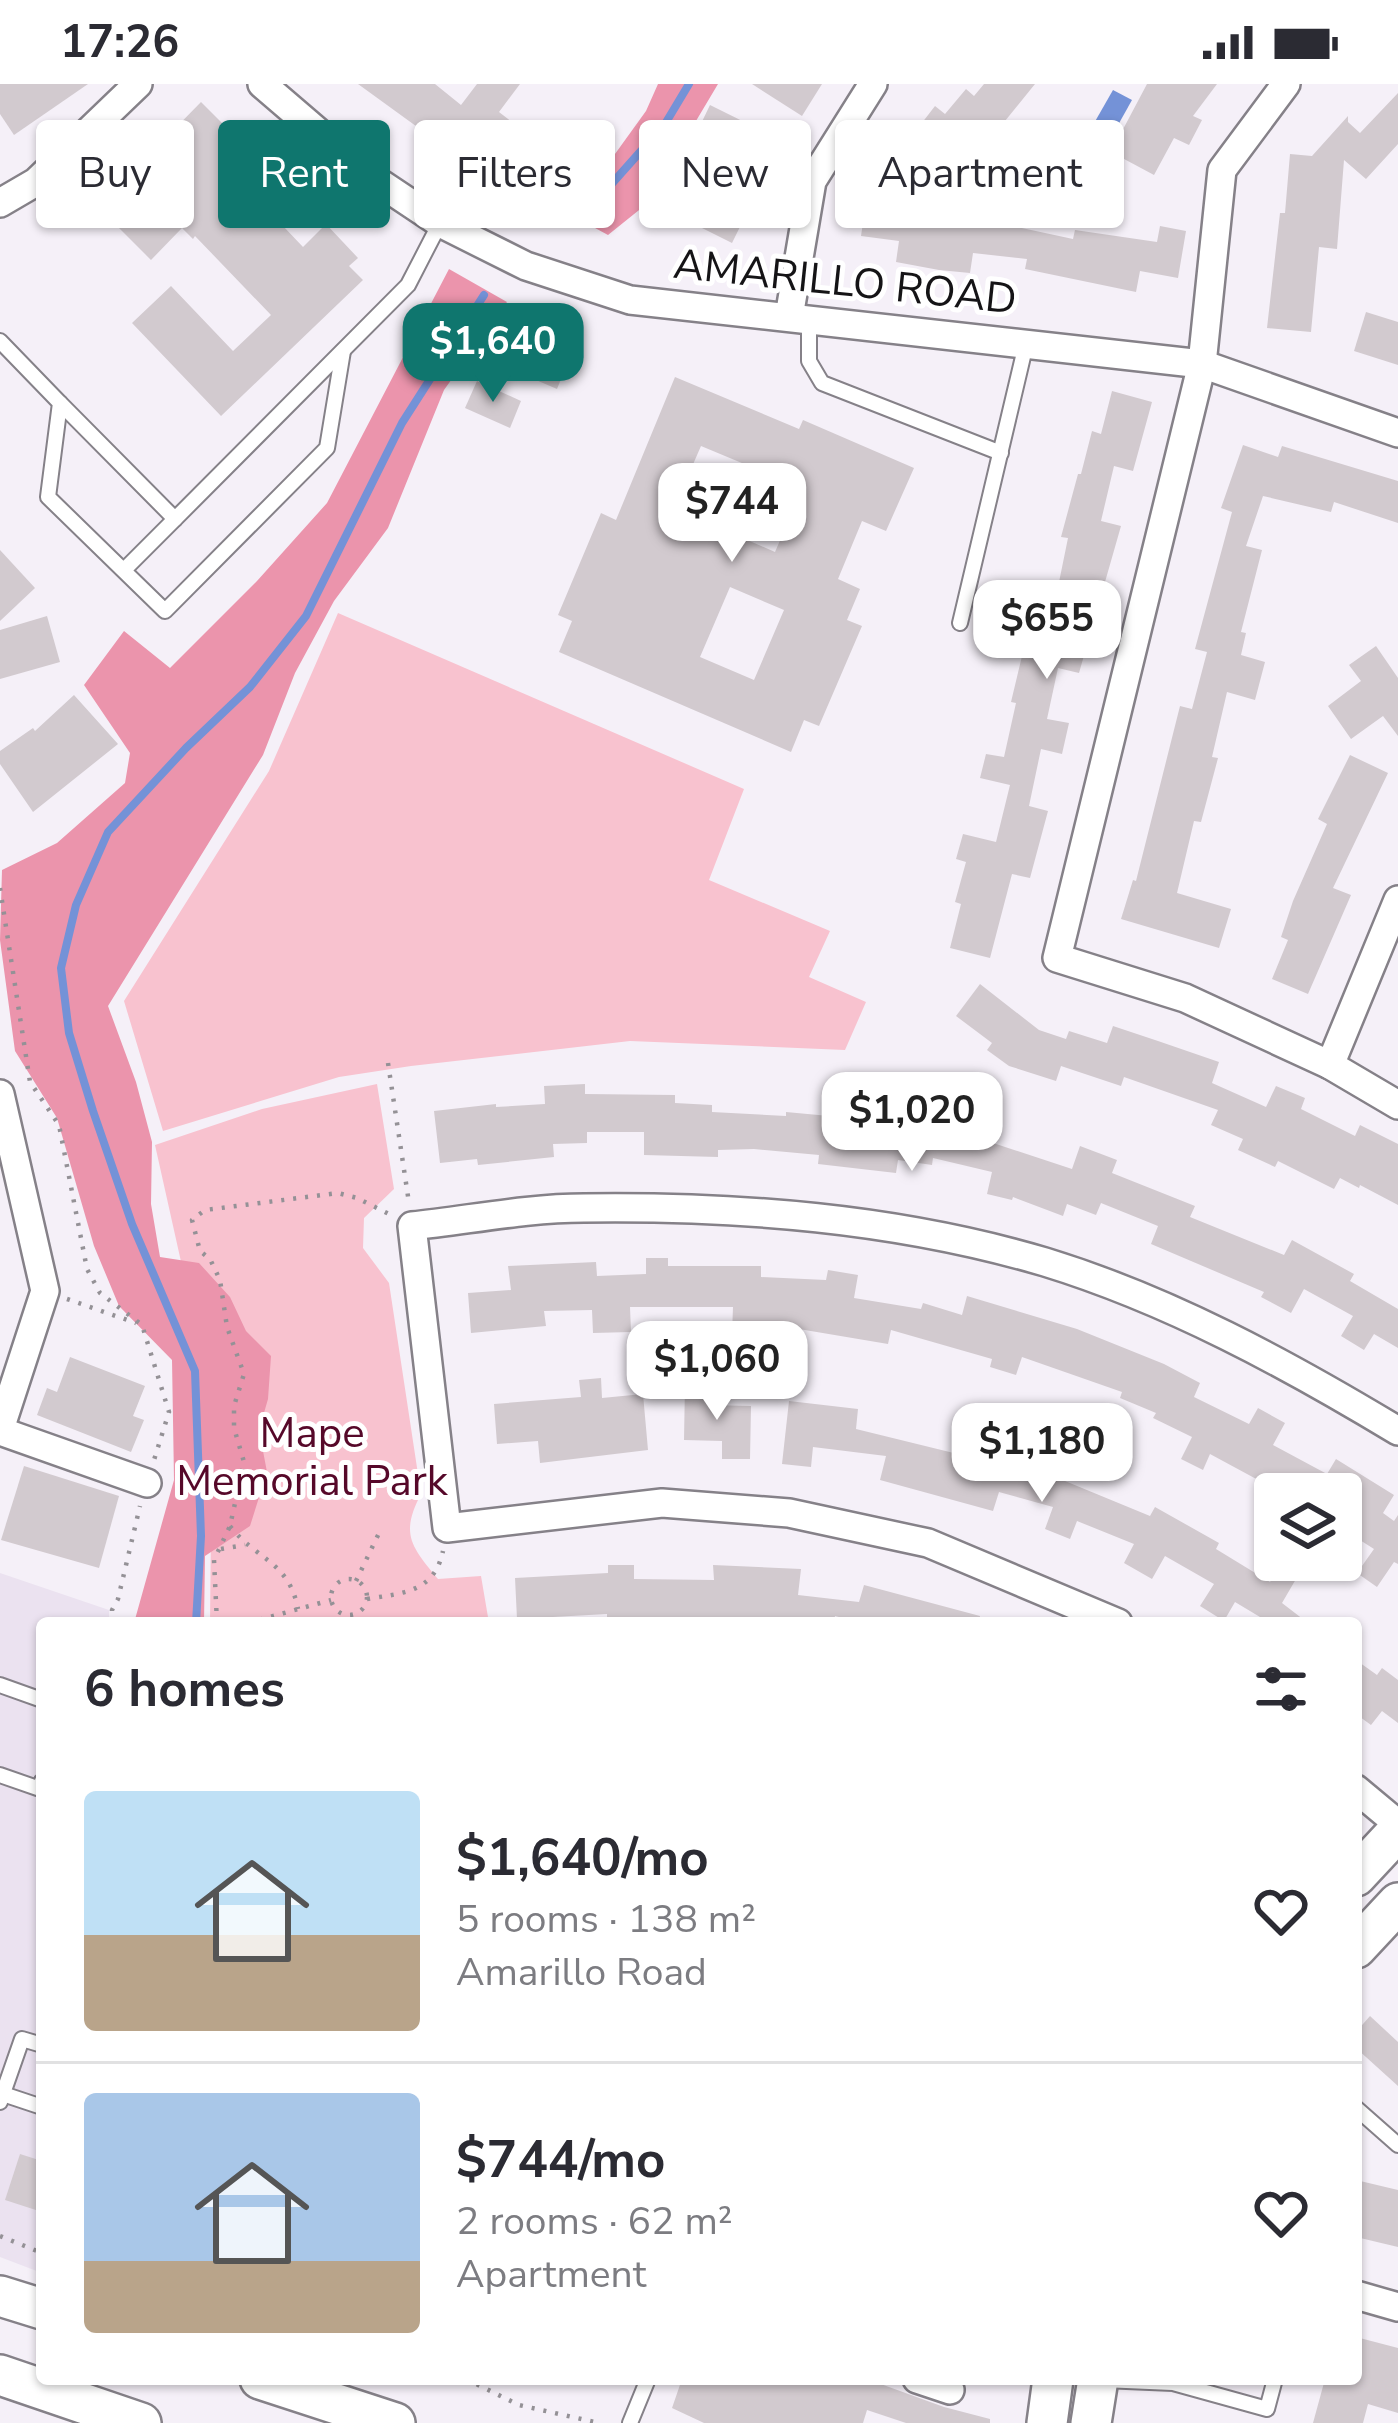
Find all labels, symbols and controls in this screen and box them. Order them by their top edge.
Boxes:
text: 17:26 [60,12,179,73]
chip: Buy [36,120,194,228]
chip: Rent [218,120,390,228]
chip: Filters [414,120,615,228]
chip: New [639,120,811,228]
chip: Apartment [835,120,1124,228]
street label: AMARILLO ROAD [671,236,1019,328]
pin: $1,640 [395,303,591,405]
text: $1,640 [430,315,556,368]
pin: $744 [661,463,803,565]
text: $744 [685,475,779,528]
pin: $655 [976,580,1118,682]
text: $655 [1000,592,1094,645]
pin: $1,020 [814,1072,1010,1174]
text: $1,020 [849,1084,975,1137]
pin: $1,060 [619,1321,815,1423]
text: $1,060 [654,1333,780,1386]
pin: $1,180 [944,1403,1140,1505]
park label: Mape Memorial Park [176,1405,449,1510]
text: $1,180 [979,1415,1105,1468]
map controls [1254,1473,1362,1581]
button: layers [1254,1473,1362,1581]
text: 6 homes [84,1654,285,1724]
icon: filters [1248,1656,1314,1722]
text: $1,640/mo [456,1823,709,1893]
icon: home [180,1839,324,1983]
icon: heart [1248,1878,1314,1944]
text: 5 rooms · 138 m² [456,1893,756,1946]
text: Amarillo Road [456,1946,707,1999]
text: $744/mo [456,2125,665,2195]
icon: home [180,2141,324,2285]
icon: heart [1248,2180,1314,2246]
text: 2 rooms · 62 m² [456,2195,733,2248]
text: Apartment [456,2248,646,2301]

